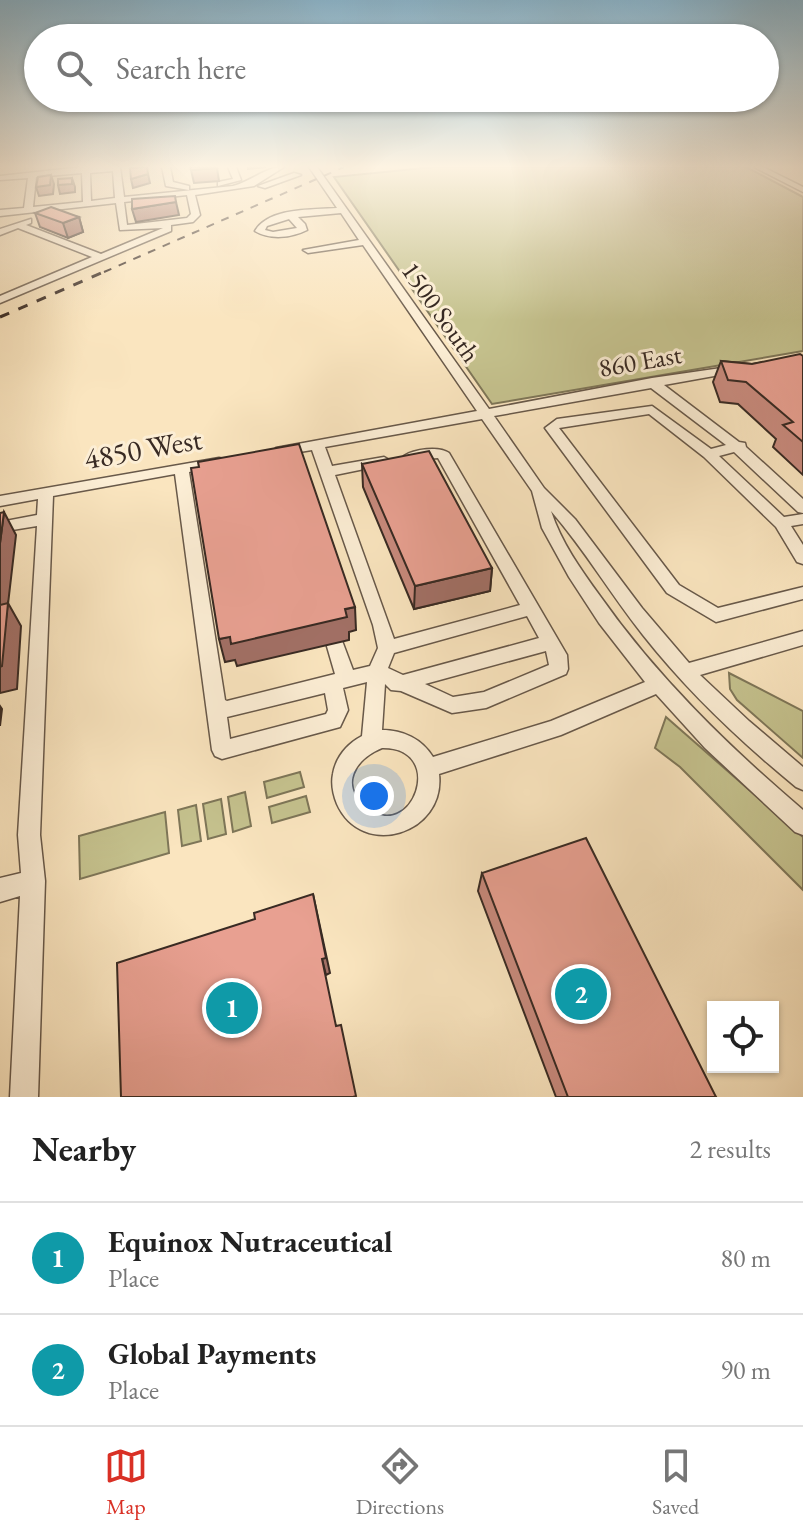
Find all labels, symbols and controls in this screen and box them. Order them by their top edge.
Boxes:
search box [24,24,779,112]
icon: search [52,46,96,90]
text: Search here [116,49,246,88]
street label: 1500 South [394,255,488,369]
street label: 860 East [596,337,684,385]
street label: 4850 West [81,419,205,478]
your location [354,776,394,816]
pin: 2 [555,964,607,1024]
pin: 1 [206,978,258,1038]
map controls [707,1001,779,1073]
button: locate [707,1001,779,1073]
text: Nearby [32,1127,136,1171]
text: 2 results [690,1132,771,1166]
text: Equinox Nutraceutical [108,1222,393,1261]
text: 1 [51,1241,65,1275]
text: 80 m [721,1241,771,1275]
text: Place [108,1261,159,1295]
text: Global Payments [108,1334,316,1373]
text: 2 [51,1353,65,1387]
text: 90 m [721,1353,771,1387]
text: Place [108,1373,159,1407]
tab: Map [104,1444,148,1521]
tab: Directions [356,1444,444,1521]
tab: Saved [652,1444,699,1521]

